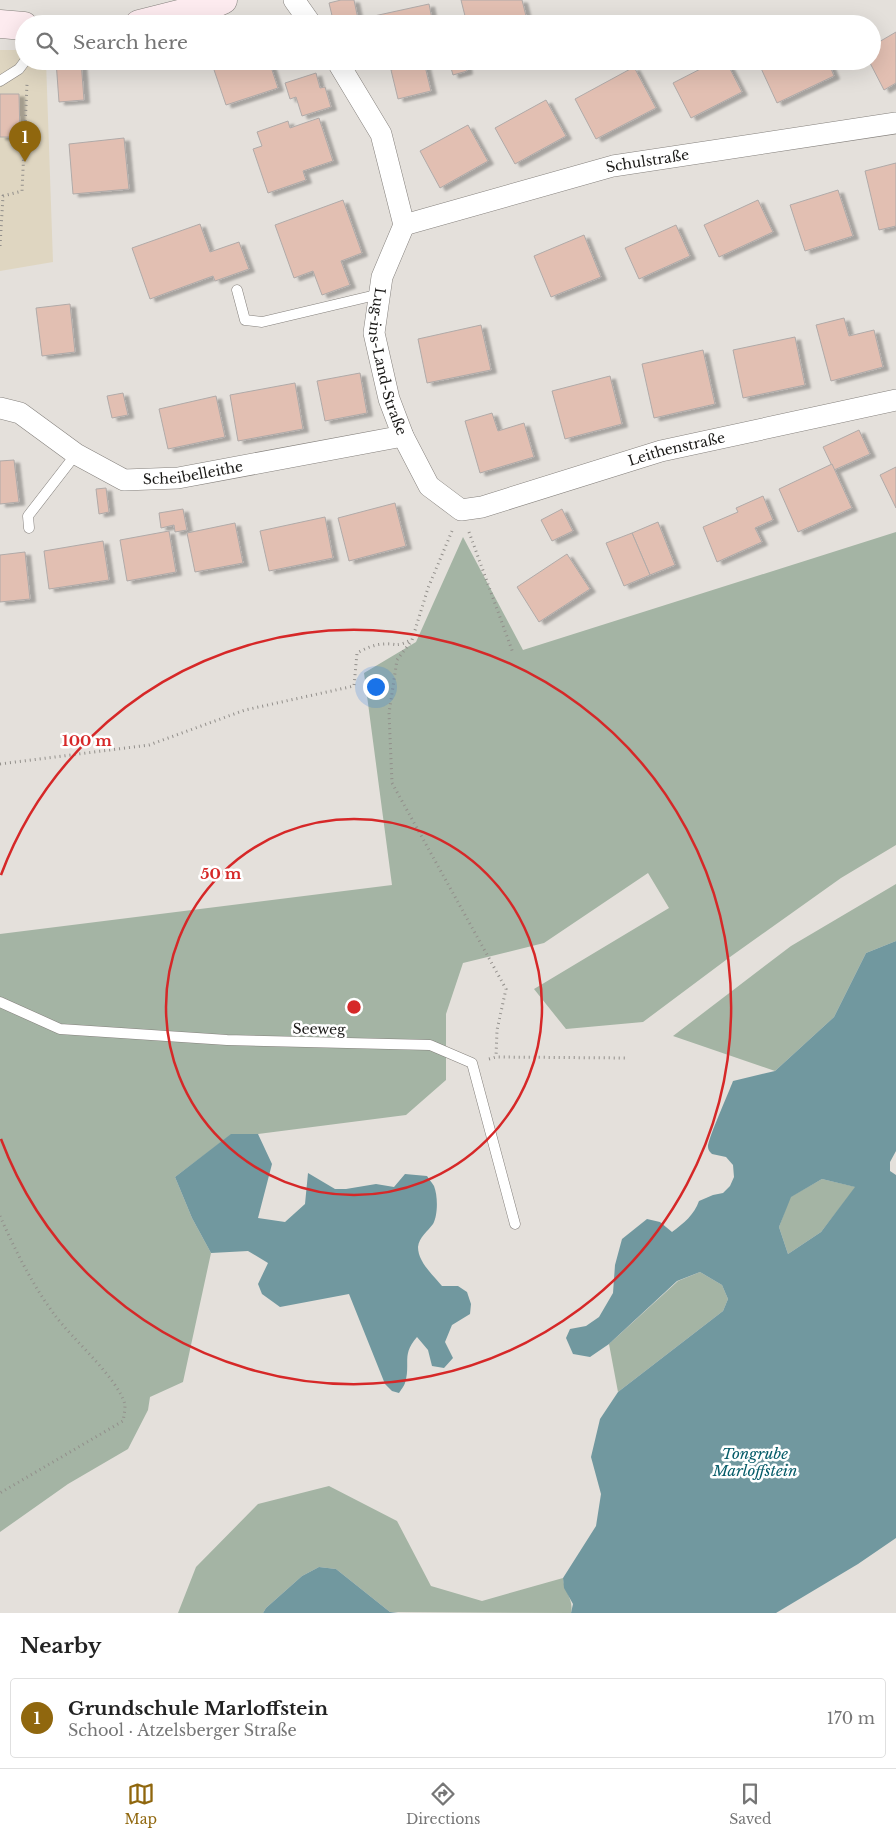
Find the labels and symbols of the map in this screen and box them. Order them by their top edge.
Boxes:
pin: 1 [9,121,41,162]
street label: Schulstraße [604,146,690,177]
street label: Lug-ins-Land-Straße [365,286,411,438]
street label: Leithenstraße [626,428,727,470]
street label: Scheibelleithe [142,457,244,488]
your location [363,674,389,700]
text: 100 m [62,731,112,750]
text: 50 m [201,864,242,883]
centre of rings [345,998,363,1016]
street label: Seeweg [292,1020,346,1038]
water label: Tongrube Marloffstein [712,1444,797,1480]

